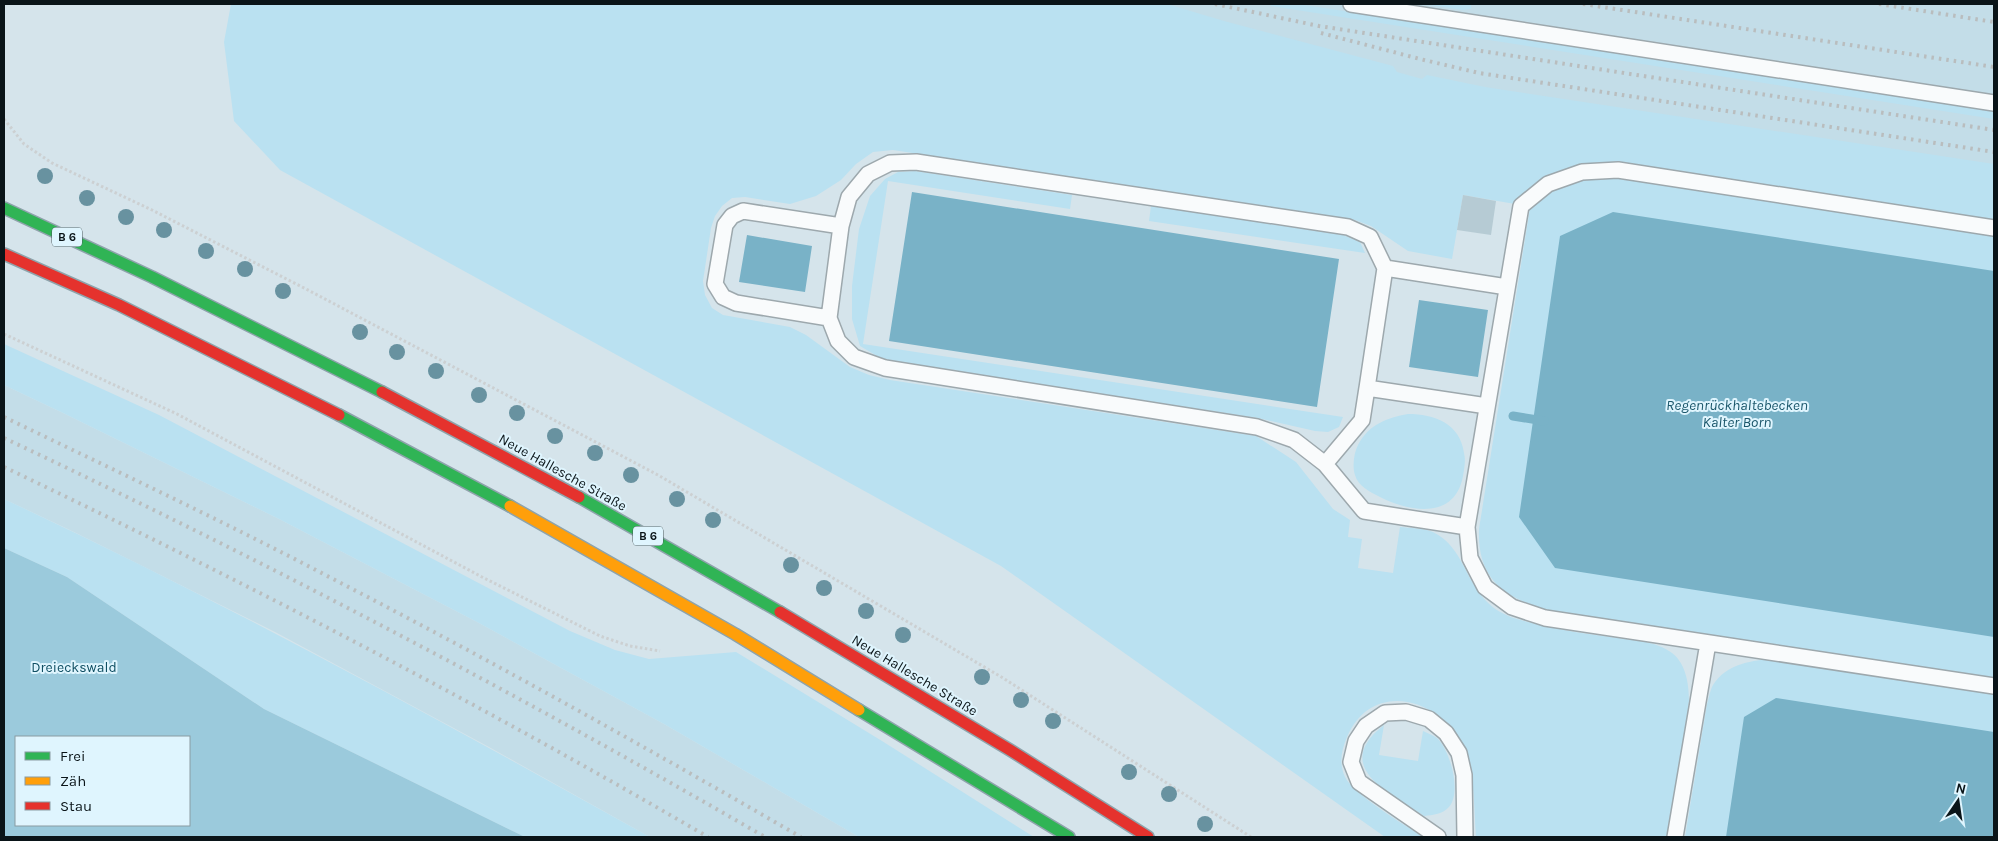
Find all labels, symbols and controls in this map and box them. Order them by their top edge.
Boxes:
road number: B 6 [52,228,82,246]
water label: Regenrückhaltebecken Kalter Born [1666,396,1808,431]
street label: Neue Hallesche Straße [496,430,630,515]
road number: B 6 [633,526,663,546]
street label: Neue Hallesche Straße [849,631,981,720]
park label: Dreieckswald [31,659,117,676]
legend [15,736,190,826]
text: Frei [60,747,85,765]
text: Zäh [60,772,86,790]
north arrow [1933,776,1983,826]
text: N [1954,779,1968,798]
text: Stau [60,797,92,815]

